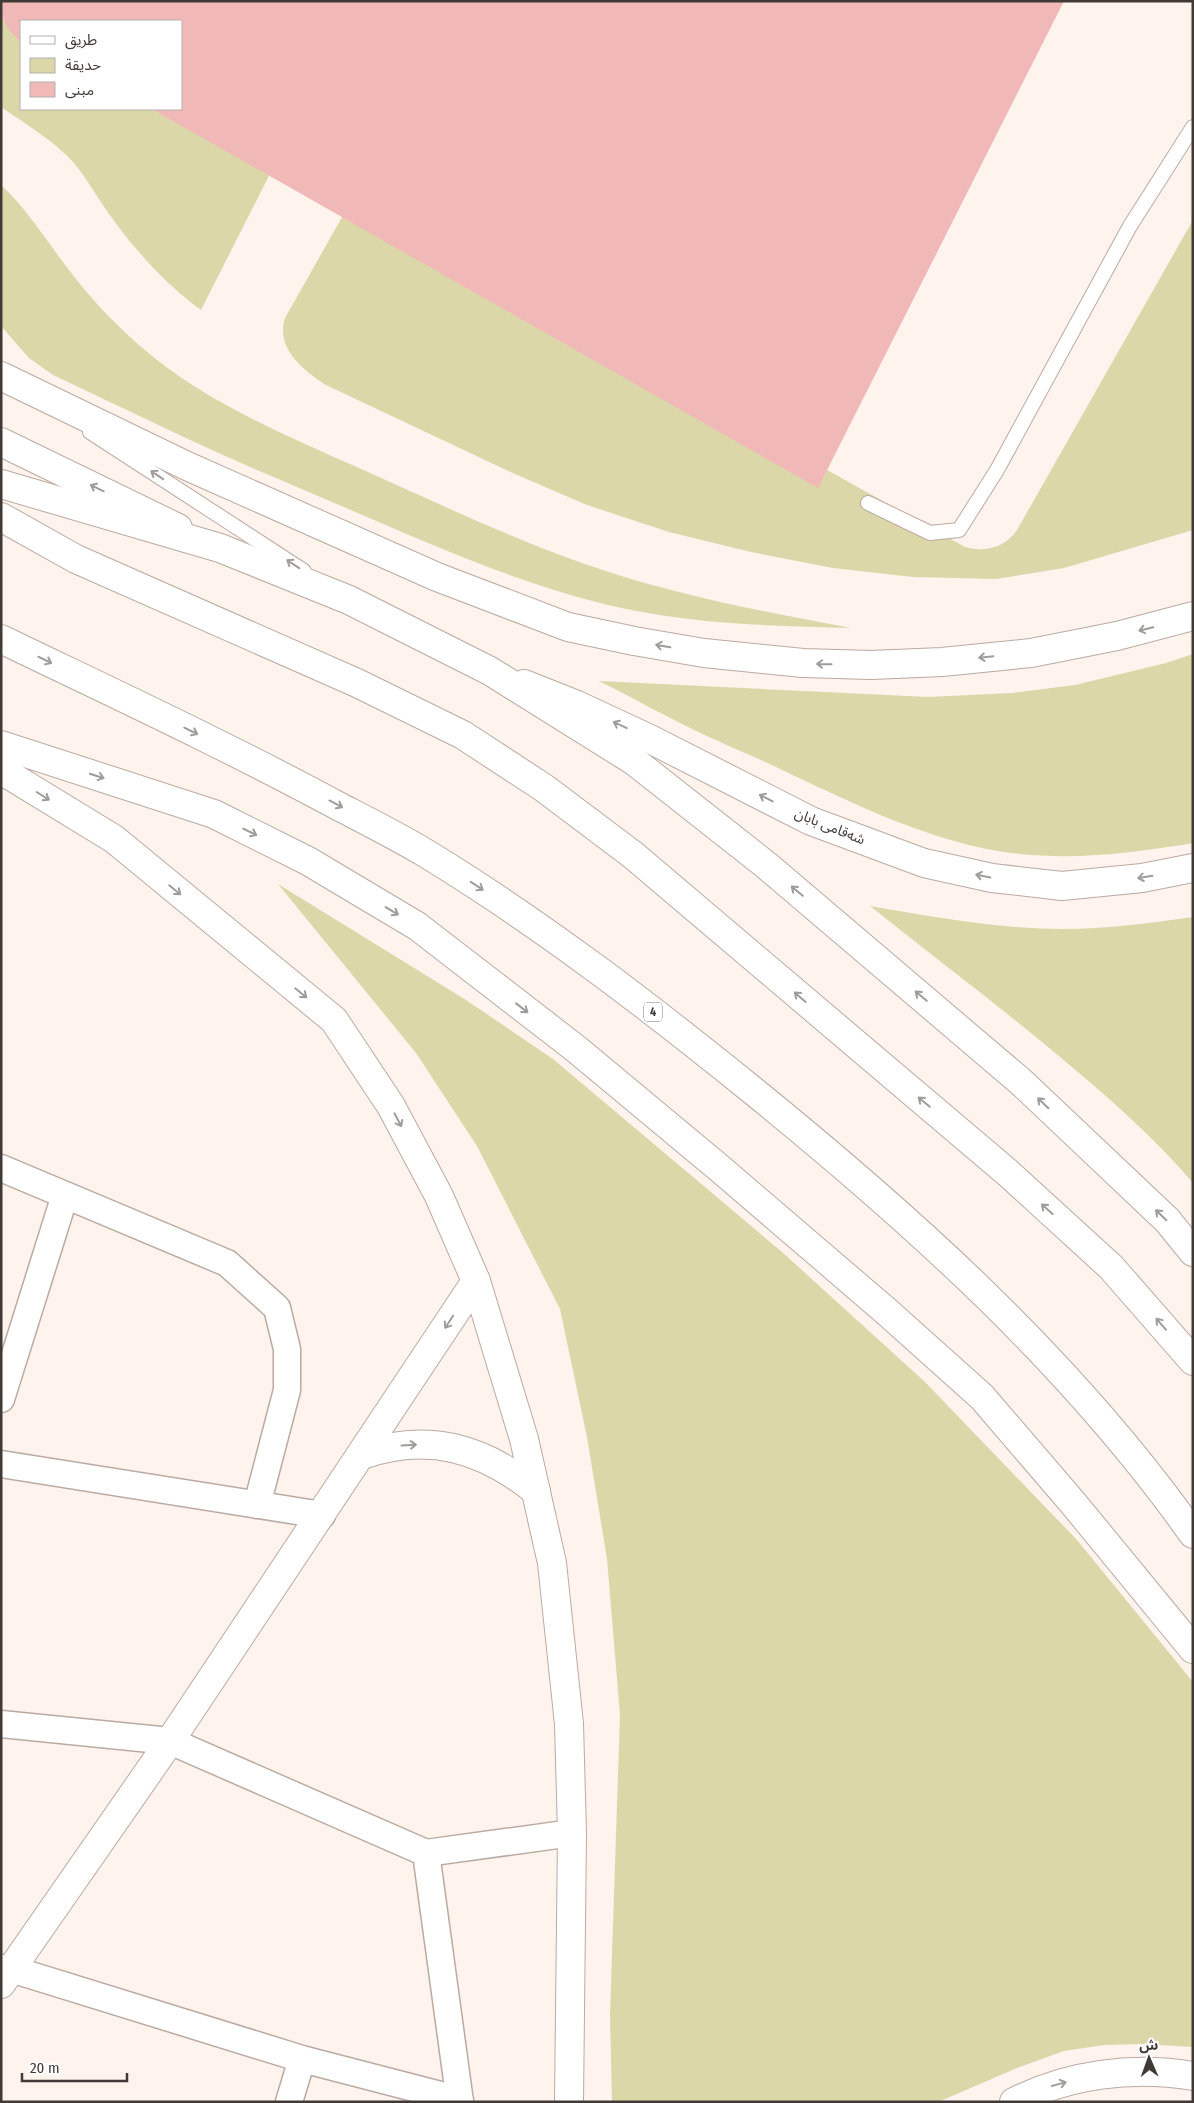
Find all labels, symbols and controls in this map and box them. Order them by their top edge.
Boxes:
legend [20,20,182,110]
text: طريق [65,31,97,50]
text: حديقة [65,56,101,74]
text: مبنى [65,81,94,99]
one-way arrow [150,470,164,480]
one-way arrow [90,483,105,493]
one-way arrow [287,558,301,568]
one-way arrow [1138,625,1154,634]
one-way arrow [655,640,671,650]
one-way arrow [978,653,994,662]
one-way arrow [37,656,52,665]
one-way arrow [816,659,832,669]
one-way arrow [613,720,628,729]
one-way arrow [183,727,198,736]
one-way arrow [89,772,105,781]
one-way arrow [35,791,49,801]
one-way arrow [758,793,773,803]
one-way arrow [328,800,343,810]
street label: شەقامی بابان [792,805,867,848]
one-way arrow [242,828,257,837]
one-way arrow [976,871,992,881]
one-way arrow [1137,873,1153,883]
one-way arrow [469,881,483,891]
one-way arrow [168,884,181,895]
one-way arrow [790,885,803,897]
one-way arrow [384,907,398,917]
one-way arrow [294,987,307,998]
one-way arrow [914,991,927,1002]
one-way arrow [794,992,807,1003]
one-way arrow [515,1002,528,1013]
road number: 4 [644,1002,662,1022]
one-way arrow [918,1097,931,1108]
one-way arrow [1037,1097,1049,1109]
one-way arrow [394,1113,404,1127]
one-way arrow [1040,1203,1053,1215]
one-way arrow [1155,1209,1167,1221]
one-way arrow [444,1315,455,1329]
one-way arrow [1155,1318,1167,1331]
one-way arrow [401,1440,417,1449]
north arrow [1124,2033,1174,2083]
text: ش [1139,2037,1158,2054]
scale bar [22,2050,128,2082]
text: 20 m [30,2059,60,2077]
one-way arrow [1051,2079,1067,2088]

